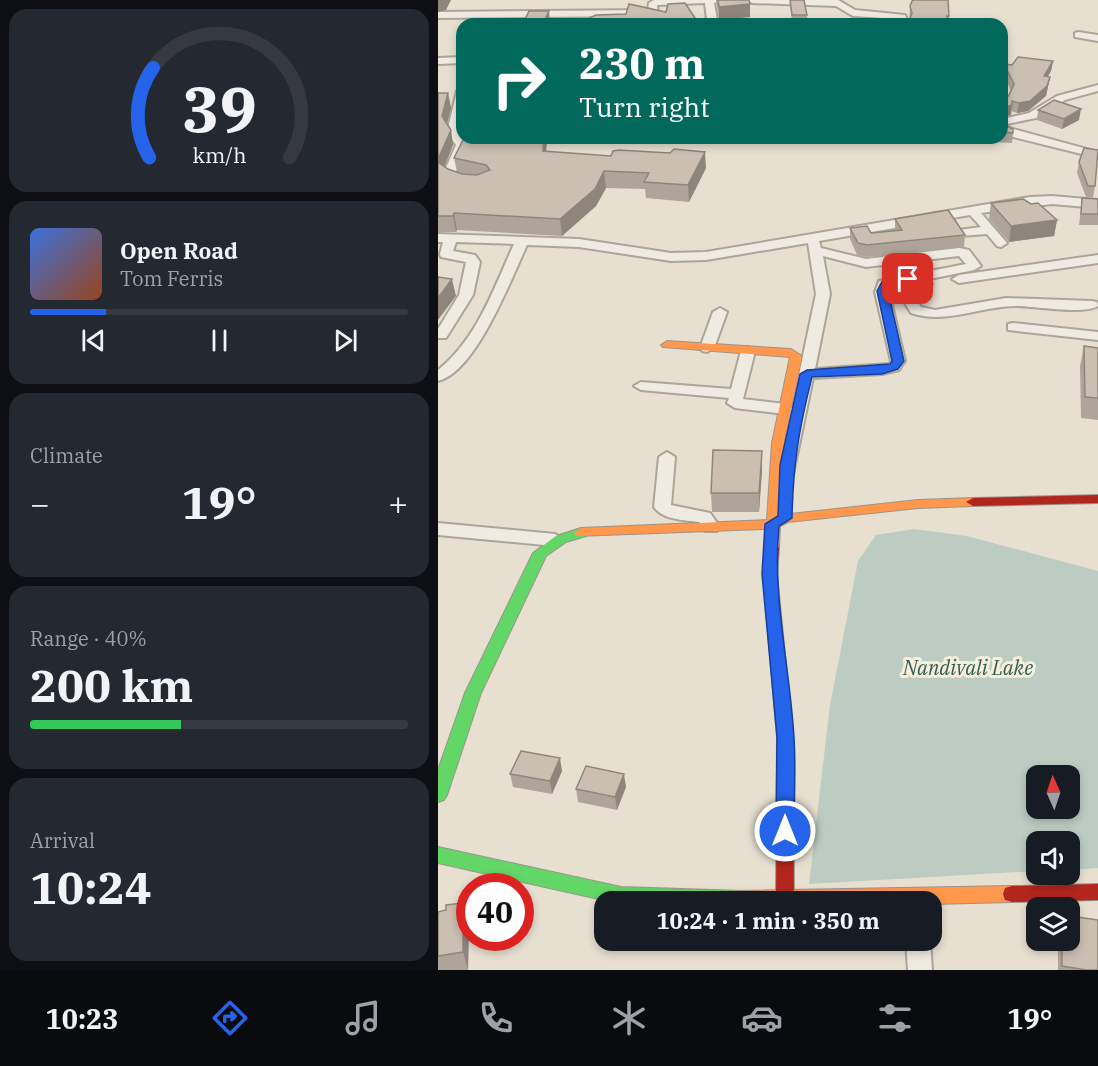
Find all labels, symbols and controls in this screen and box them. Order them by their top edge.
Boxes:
text: 230 m [579,36,705,91]
icon: right [480,42,558,120]
text: 39 [182,68,256,149]
text: Turn right [579,89,710,124]
text: km/h [192,141,246,169]
text: Open Road [120,236,238,265]
pin [882,253,933,304]
icon: arrive [891,262,924,295]
text: Tom Ferris [120,265,223,292]
icon: previous [77,324,110,357]
icon: pause [203,324,236,357]
icon: next [329,324,362,357]
text: Climate [30,442,103,469]
text: 19° [181,473,257,531]
text: − [30,482,50,525]
text: + [388,482,408,525]
text: Range · 40% [30,625,147,652]
water label: Nandivali Lake [902,654,1033,681]
text: 200 km [30,656,193,714]
north arrow [1026,765,1080,819]
map controls [1026,765,1080,951]
position arrow [753,799,817,863]
text: Arrival [30,827,95,854]
button: sound [1026,831,1080,885]
text: 10:24 [30,858,152,916]
speed limit sign: 40 [456,873,534,951]
button: layers [1026,897,1080,951]
text: 10:24 · 1 min · 350 m [656,906,880,935]
icon: directions [209,997,251,1039]
icon: music [342,997,384,1039]
icon: phone [475,997,517,1039]
icon: climate [608,997,650,1039]
icon: car [741,997,783,1039]
icon: filters [874,997,916,1039]
text: 10:23 [45,1001,118,1036]
text: 19° [1007,1001,1052,1036]

